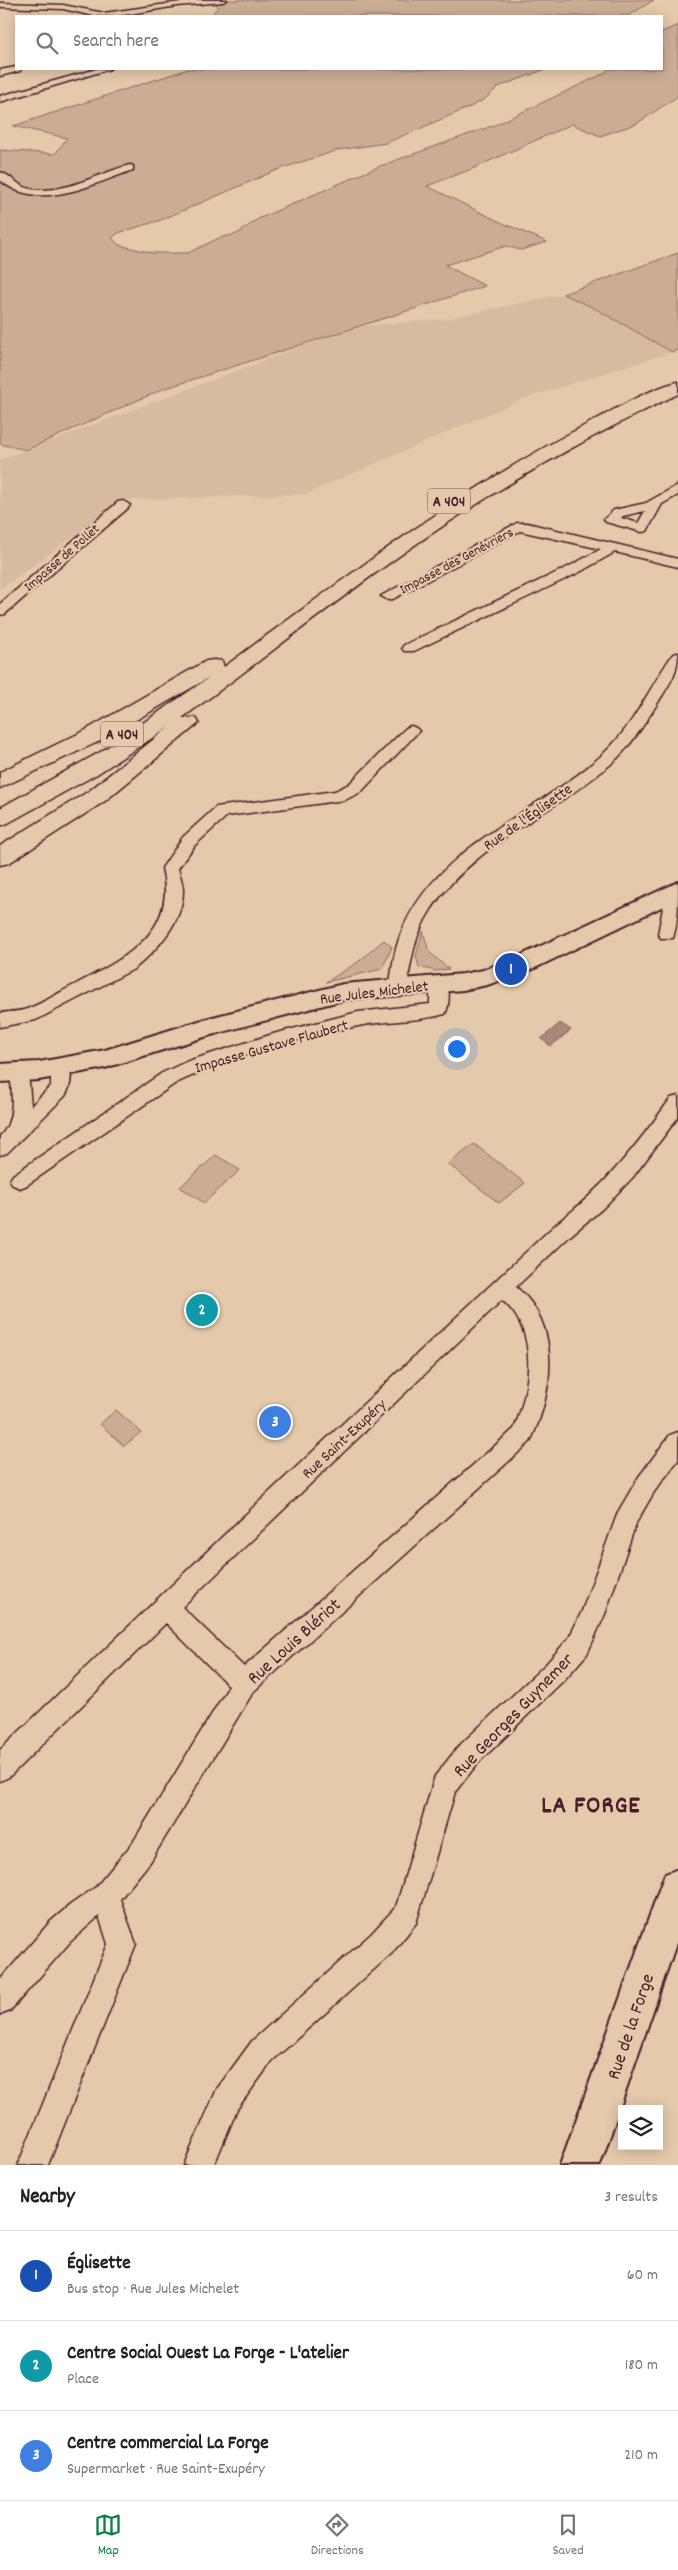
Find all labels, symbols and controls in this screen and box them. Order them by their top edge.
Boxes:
search box [15,15,663,70]
icon: search [33,29,61,57]
text: Search here [73,29,159,56]
road number: A 404 [428,488,470,514]
street label: Impasse de Pollet [20,520,105,597]
street label: Impasse des Genévriers [396,523,518,600]
road number: A 404 [101,722,143,746]
street label: Rue de l'Églisette [479,779,578,857]
pin: 1 [495,950,527,988]
street label: Rue Jules Michelet [319,975,430,1012]
street label: Impasse Gustave Flaubert [192,1014,351,1080]
your location [444,1036,470,1062]
pin: 2 [186,1291,218,1329]
street label: Rue Saint-Exupéry [297,1394,393,1485]
pin: 3 [259,1403,291,1441]
street label: Rue Louis Blériot [242,1593,348,1692]
street label: Rue Georges Guynemer [448,1648,581,1785]
district label: LA FORGE [541,1789,641,1825]
street label: Rue de la Forge [602,1971,663,2084]
map controls [618,2105,663,2150]
button: layers [618,2105,663,2150]
text: Nearby [20,2183,75,2213]
text: 3 results [604,2186,658,2209]
text: Églisette [67,2251,131,2278]
text: 1 [34,2264,38,2287]
text: 60 m [627,2264,658,2287]
text: Bus stop · Rue Jules Michelet [67,2278,239,2301]
text: Centre Social Ouest La Forge - L'atelier [67,2341,349,2368]
text: 2 [33,2354,40,2377]
text: 180 m [625,2354,658,2377]
text: Place [67,2368,99,2391]
text: Centre commercial La Forge [67,2431,269,2458]
text: 3 [32,2444,40,2467]
text: 210 m [624,2444,658,2467]
text: Supermarket · Rue Saint-Exupéry [67,2458,265,2481]
tab: Map [94,2511,122,2561]
tab: Directions [311,2511,364,2561]
tab: Saved [552,2511,584,2561]

